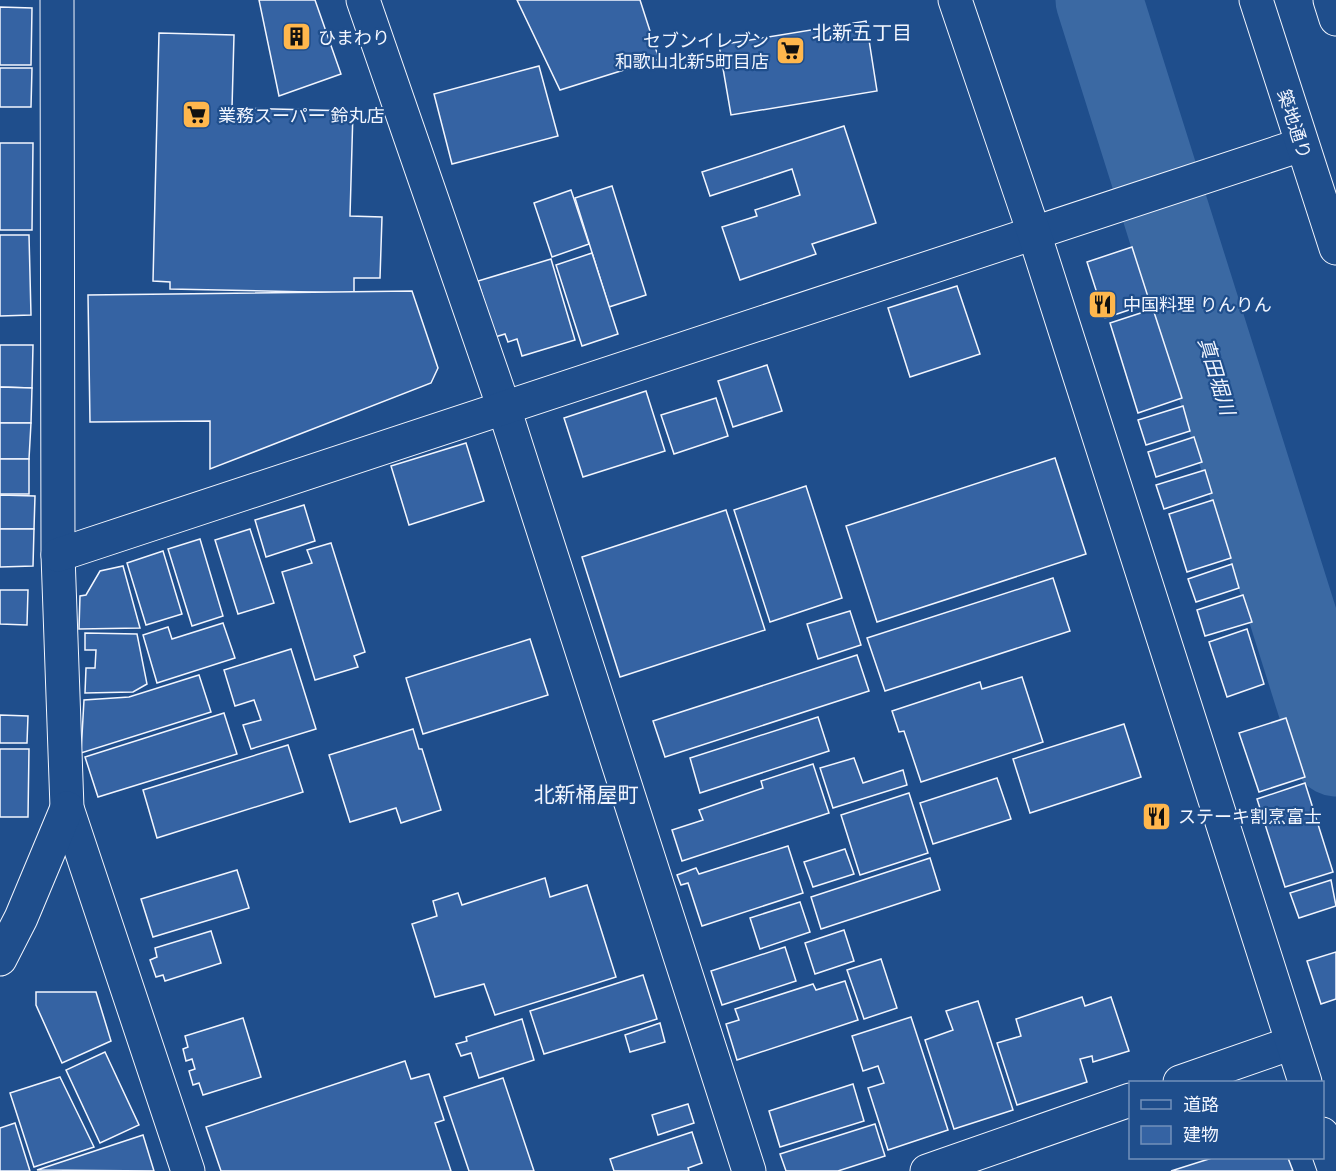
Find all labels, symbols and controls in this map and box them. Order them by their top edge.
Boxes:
district label: 北新五丁目 [812,19,912,46]
building icon: ひまわり [281,21,313,53]
place label: ひまわり [318,25,390,49]
place label: セブンイレブン 和歌山北新5町目店 [615,28,769,73]
supermarket icon: セブンイレブン 和歌山北新5町目店 [774,34,806,66]
street label: 築地通り [1272,86,1318,162]
supermarket icon: 業務スーパー 鈴丸店 [181,99,213,131]
place label: 業務スーパー 鈴丸店 [218,103,385,127]
restaurant icon: 中国料理 りんりん [1086,288,1118,320]
place label: 中国料理 りんりん [1123,292,1272,316]
water label: 真田堀川 [1192,334,1242,420]
district label: 北新桶屋町 [534,780,639,808]
restaurant icon: ステーキ割烹富士 [1141,800,1173,832]
place label: ステーキ割烹富士 [1178,804,1322,828]
legend [1129,1081,1324,1159]
text: 道路 [1183,1092,1219,1116]
text: 建物 [1183,1122,1219,1146]

